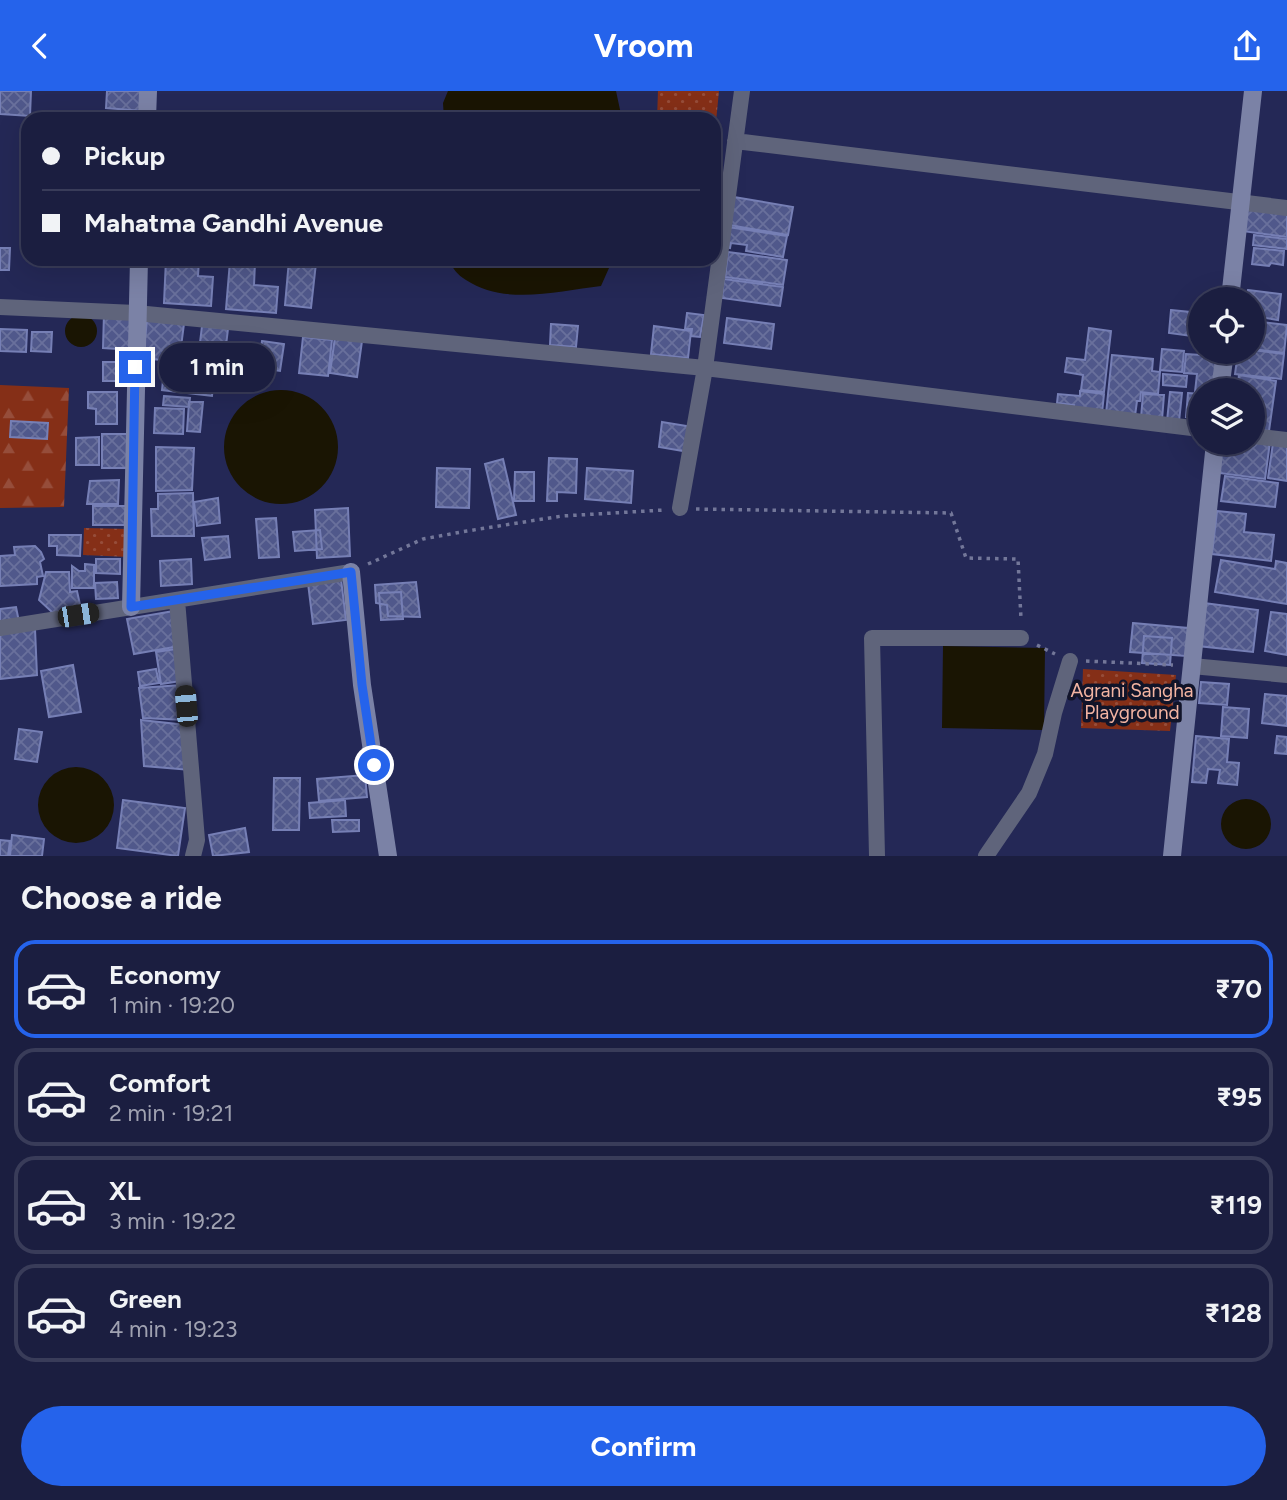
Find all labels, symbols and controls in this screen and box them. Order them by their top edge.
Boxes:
icon: back [21,27,59,65]
text: Vroom [594,27,693,65]
icon: share [1228,27,1266,65]
text: Pickup [84,140,165,172]
text: Mahatma Gandhi Avenue [84,207,383,239]
map controls [1188,287,1265,455]
button: locate [1188,287,1265,364]
callout: 1 min [160,343,275,391]
route end [119,351,151,383]
text: 1 min [190,353,244,381]
button: layers [1188,378,1265,455]
car [56,601,101,629]
park label: Agrani Sangha Playground [1070,679,1194,724]
car [174,684,199,728]
route start [358,749,390,781]
text: Choose a ride [21,879,222,917]
icon: car [25,958,88,1021]
text: Economy [109,959,221,991]
text: ₹70 [1215,973,1262,1005]
text: 1 min · 19:20 [109,991,235,1019]
icon: car [25,1066,88,1129]
text: Comfort [109,1067,211,1099]
text: ₹95 [1216,1081,1262,1113]
text: 2 min · 19:21 [109,1099,233,1127]
icon: car [25,1174,88,1237]
text: XL [109,1175,141,1207]
text: ₹119 [1209,1189,1262,1221]
text: 3 min · 19:22 [109,1207,236,1235]
icon: car [25,1282,88,1345]
text: Green [109,1283,182,1315]
text: ₹128 [1204,1297,1262,1329]
text: 4 min · 19:23 [109,1315,238,1343]
button: Confirm [21,1406,1266,1486]

